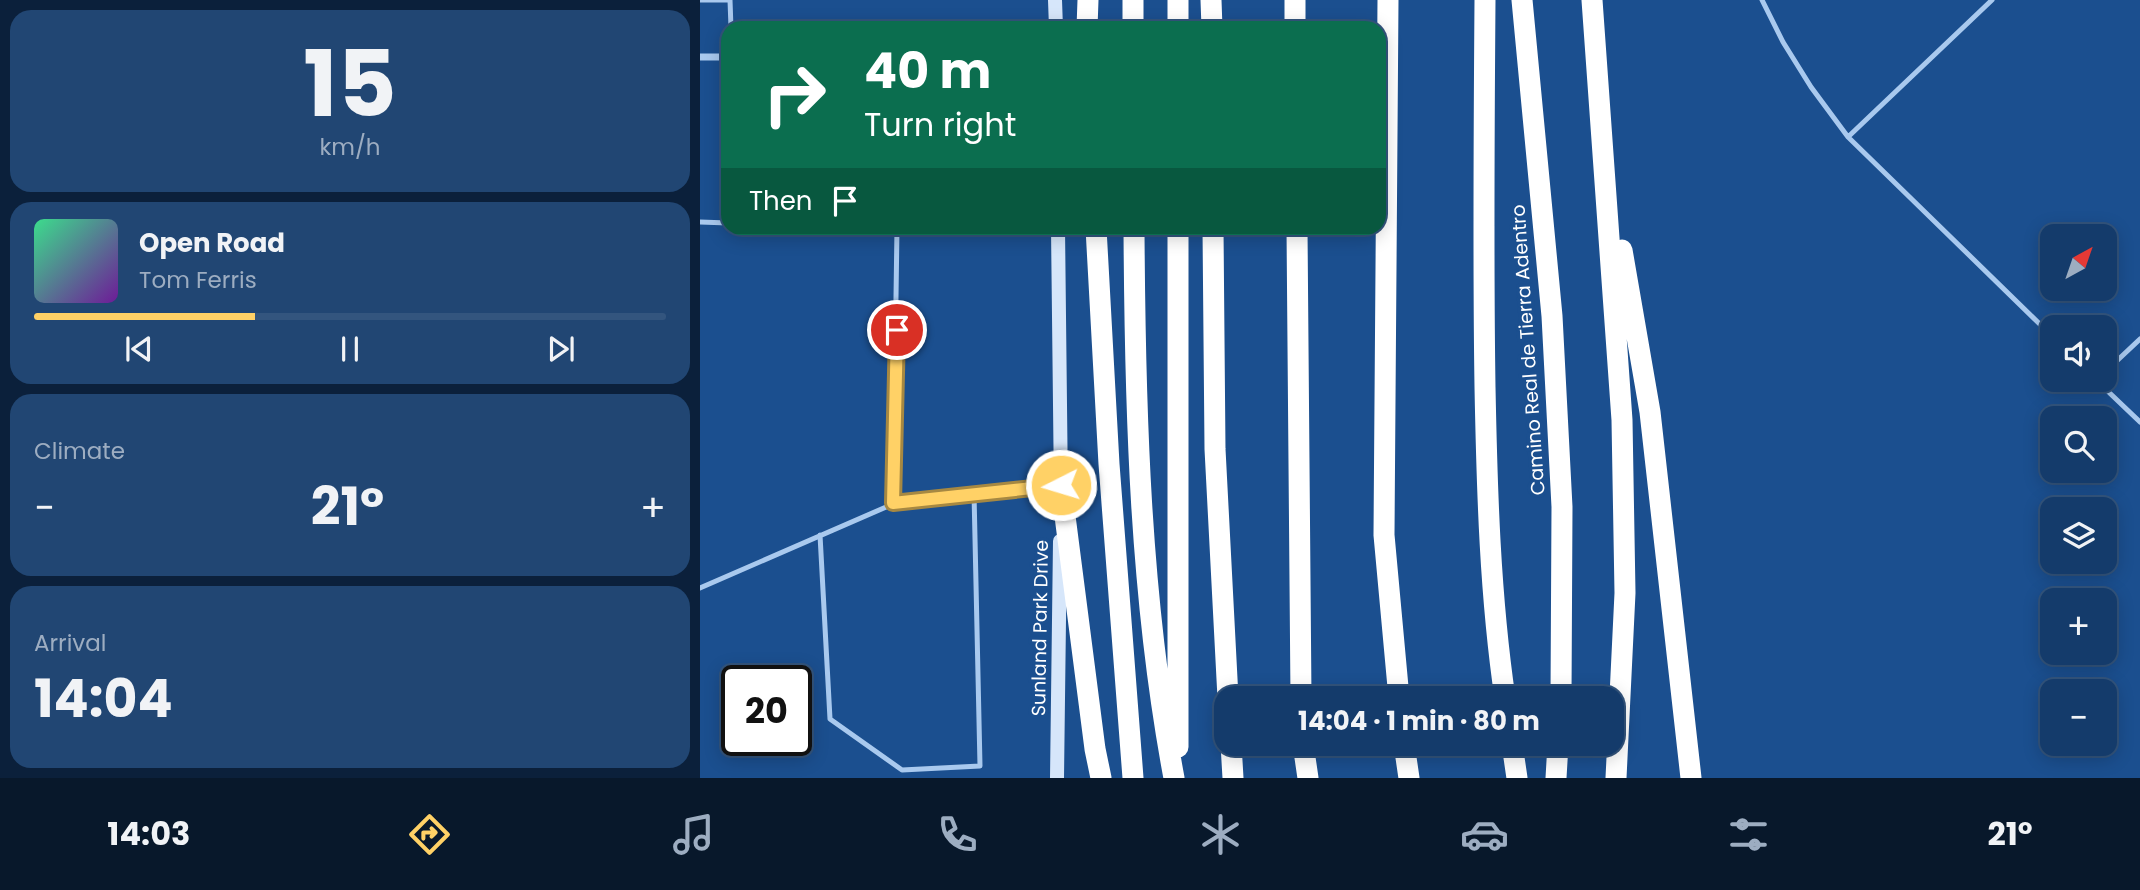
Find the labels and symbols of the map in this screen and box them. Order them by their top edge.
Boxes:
street label: Camino Real de Tierra Adentro [1504,204,1552,496]
north arrow [2040,224,2118,301]
pin [867,300,927,360]
position arrow [1024,448,1098,522]
street label: Sunland Park Drive [1025,540,1055,716]
speed limit sign: 20 [721,665,812,756]

